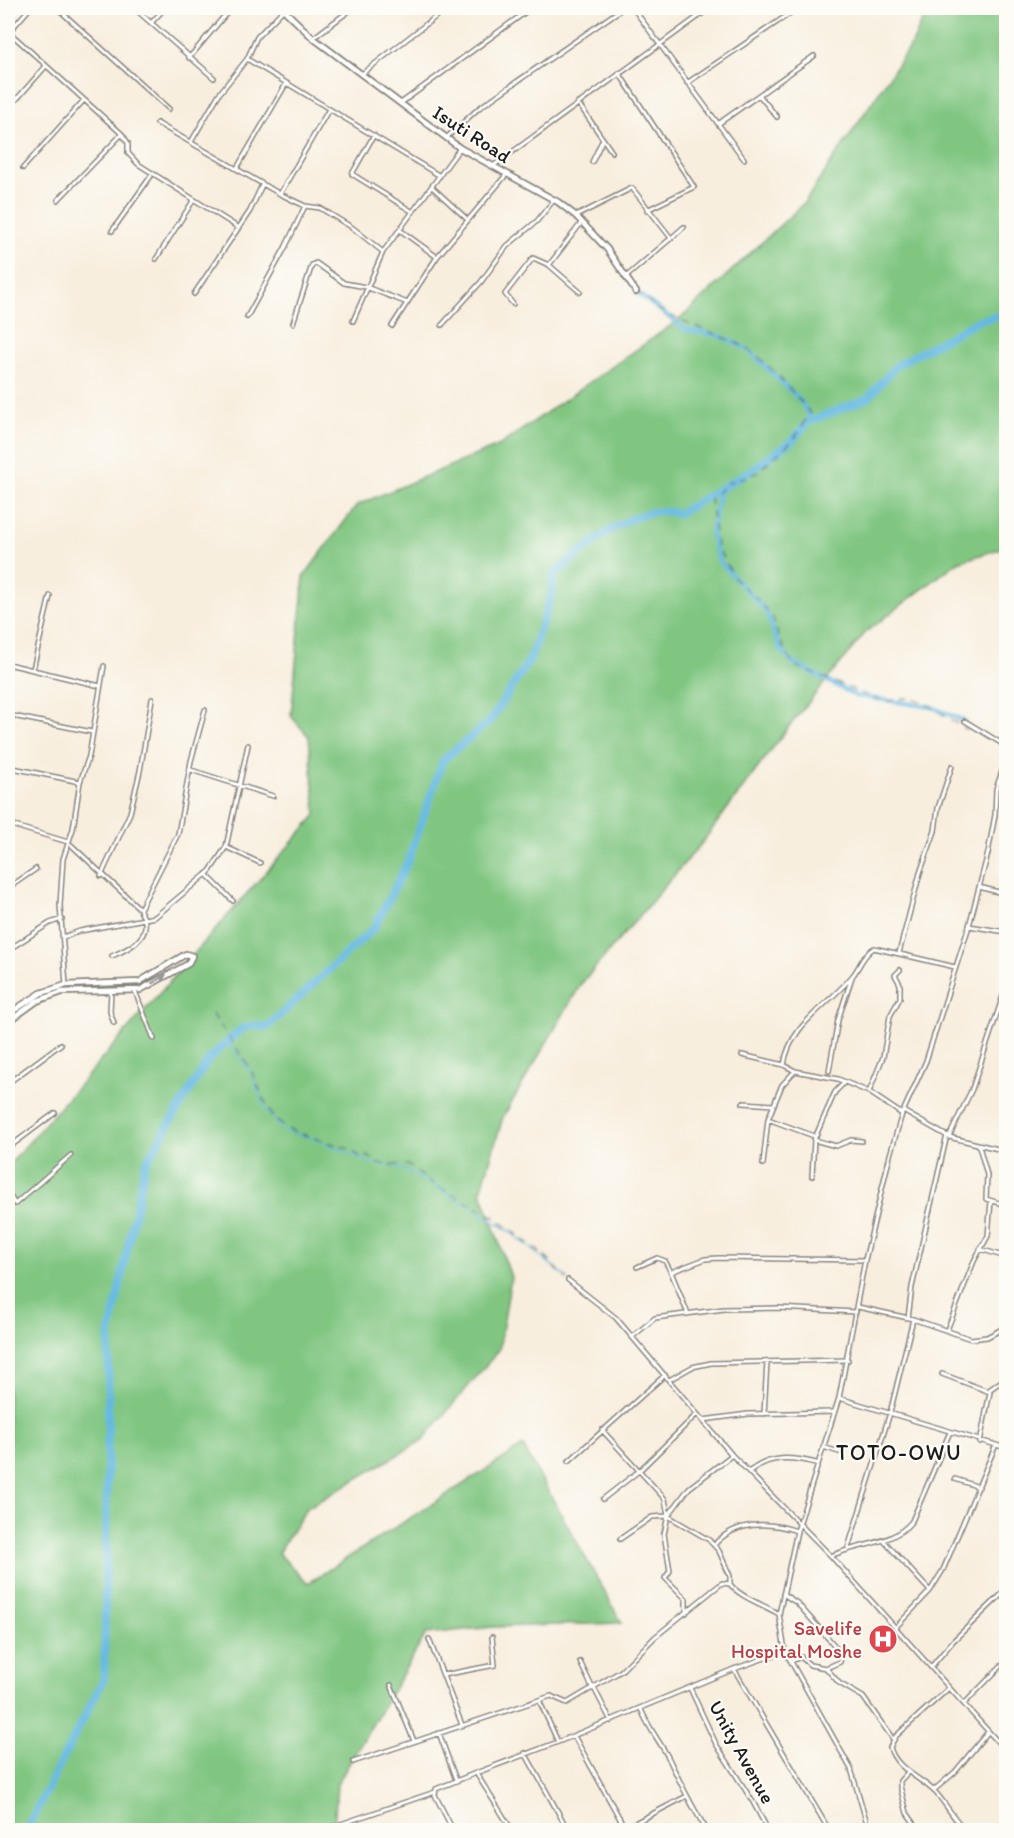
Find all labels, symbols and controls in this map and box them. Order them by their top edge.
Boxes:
street label: Isuti Road [429,100,516,168]
one-way arrow [151,974,167,985]
district label: TOTO-OWU [836,1439,962,1466]
place label: Savelife Hospital Moshe [731,1616,862,1663]
hospital icon: Savelife Hospital Moshe [867,1623,899,1655]
street label: Unity Avenue [704,1696,780,1808]

